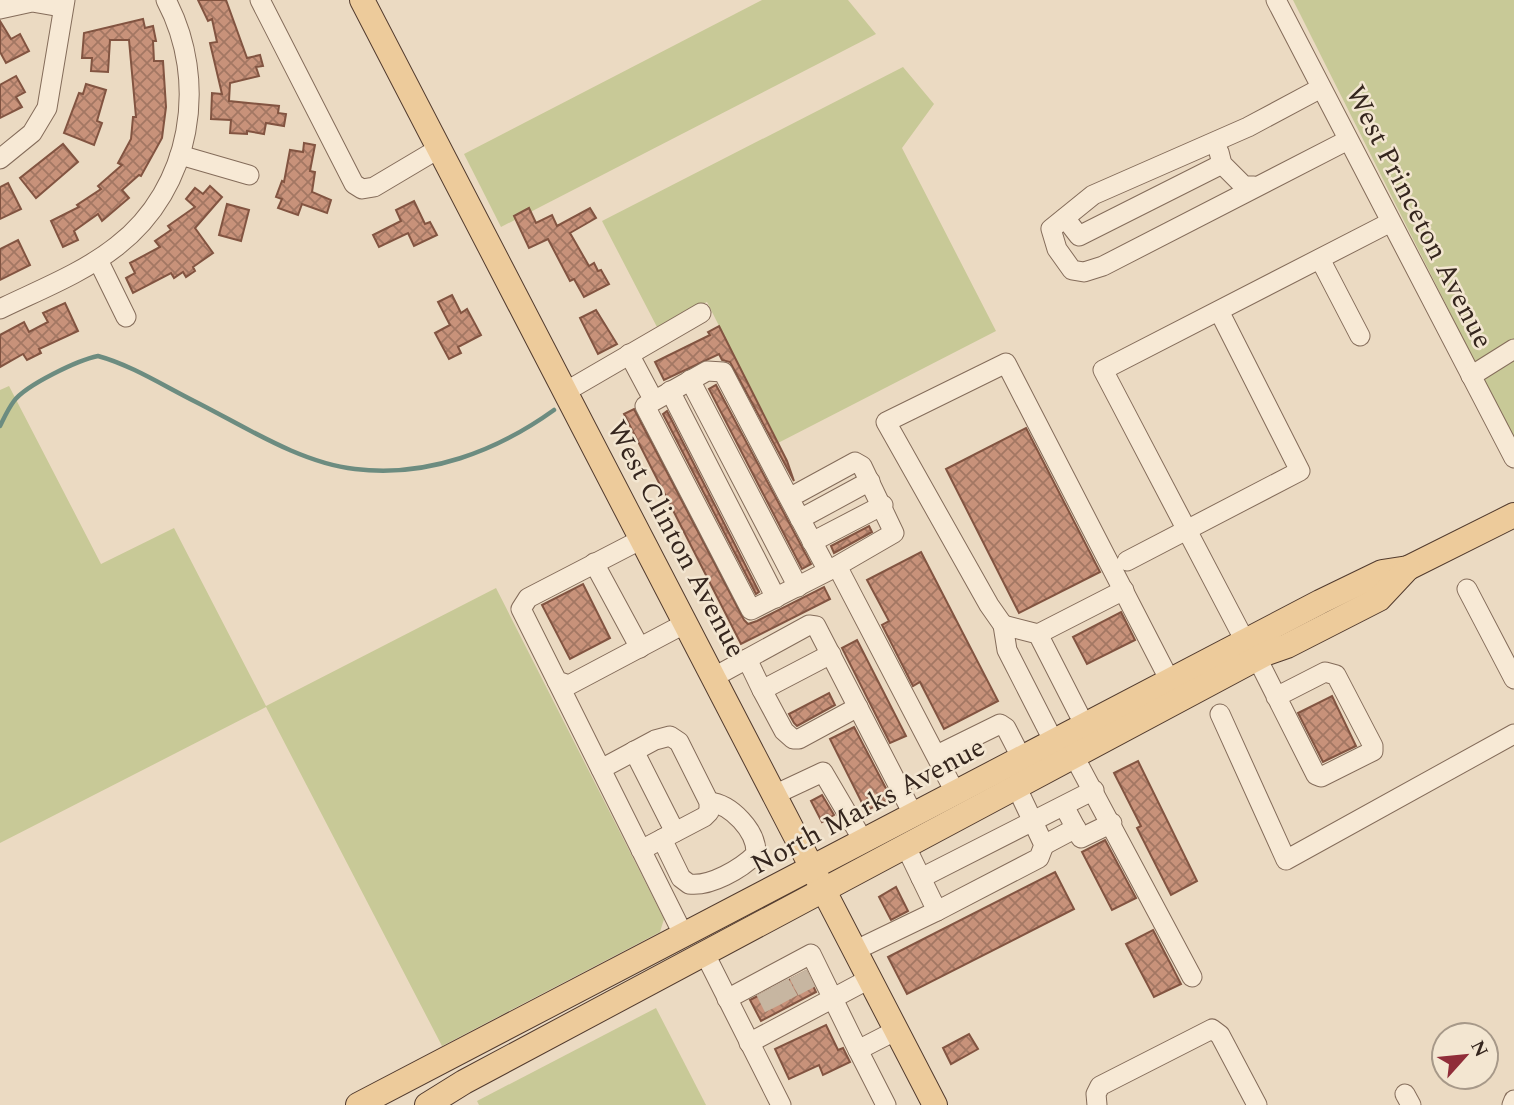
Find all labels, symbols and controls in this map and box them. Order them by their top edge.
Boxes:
street label: West Princeton Avenue [1334,78,1504,356]
street label: West Clinton Avenue [595,413,757,665]
street label: North Marks Avenue [743,726,993,886]
north arrow [1430,1021,1500,1091]
text: N [1462,1035,1495,1062]

